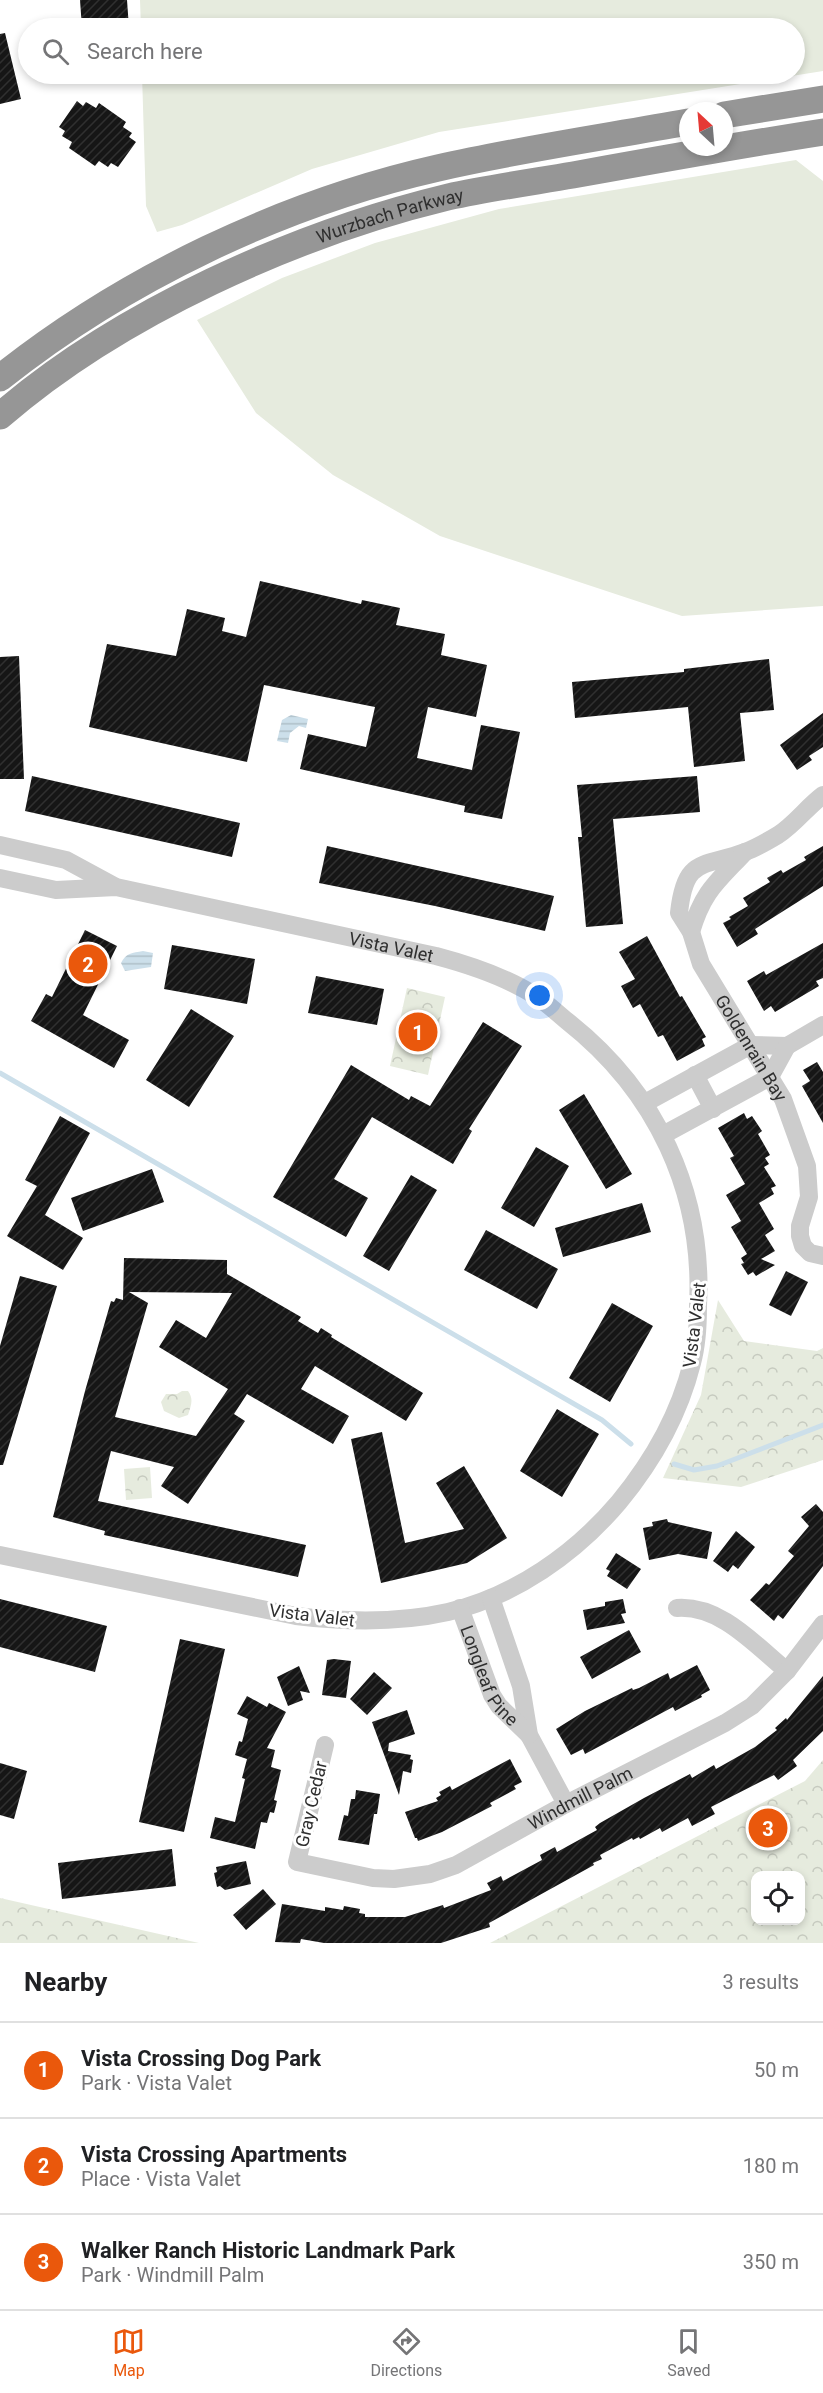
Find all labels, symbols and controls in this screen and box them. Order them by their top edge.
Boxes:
search box [18,18,805,84]
icon: search [39,35,72,68]
text: Search here [87,39,203,64]
north arrow [679,102,733,156]
street label: Wurzbach Parkway [313,183,466,247]
street label: Vista Valet [347,927,436,966]
pin: 2 [68,942,107,986]
your location [525,981,554,1010]
street label: Goldenrain Bay [712,991,792,1105]
pin: 1 [398,1010,438,1054]
street label: Vista Valet [678,1281,710,1369]
street label: Vista Valet [268,1599,356,1631]
street label: Longleaf Pine [457,1622,523,1730]
street label: Gray Cedar [291,1759,331,1849]
street label: Windmill Palm [524,1762,636,1834]
pin: 3 [748,1806,788,1850]
map controls [751,1871,805,1925]
button: locate [751,1871,805,1925]
text: Nearby [24,1967,107,1997]
text: 3 results [723,1970,799,1994]
text: Vista Crossing Dog Park [81,2046,321,2071]
text: 1 [38,2058,49,2082]
text: 50 m [754,2058,799,2082]
text: Park · Vista Valet [81,2071,232,2095]
text: Vista Crossing Apartments [81,2142,347,2167]
text: 2 [38,2154,49,2178]
text: 180 m [743,2154,799,2178]
text: Place · Vista Valet [81,2167,241,2191]
text: Walker Ranch Historic Landmark Park [81,2238,455,2263]
text: 3 [38,2250,49,2274]
text: 350 m [743,2250,799,2274]
text: Park · Windmill Palm [81,2263,264,2287]
tab: Map [112,2325,145,2380]
tab: Directions [370,2325,442,2380]
tab: Saved [667,2325,711,2380]

